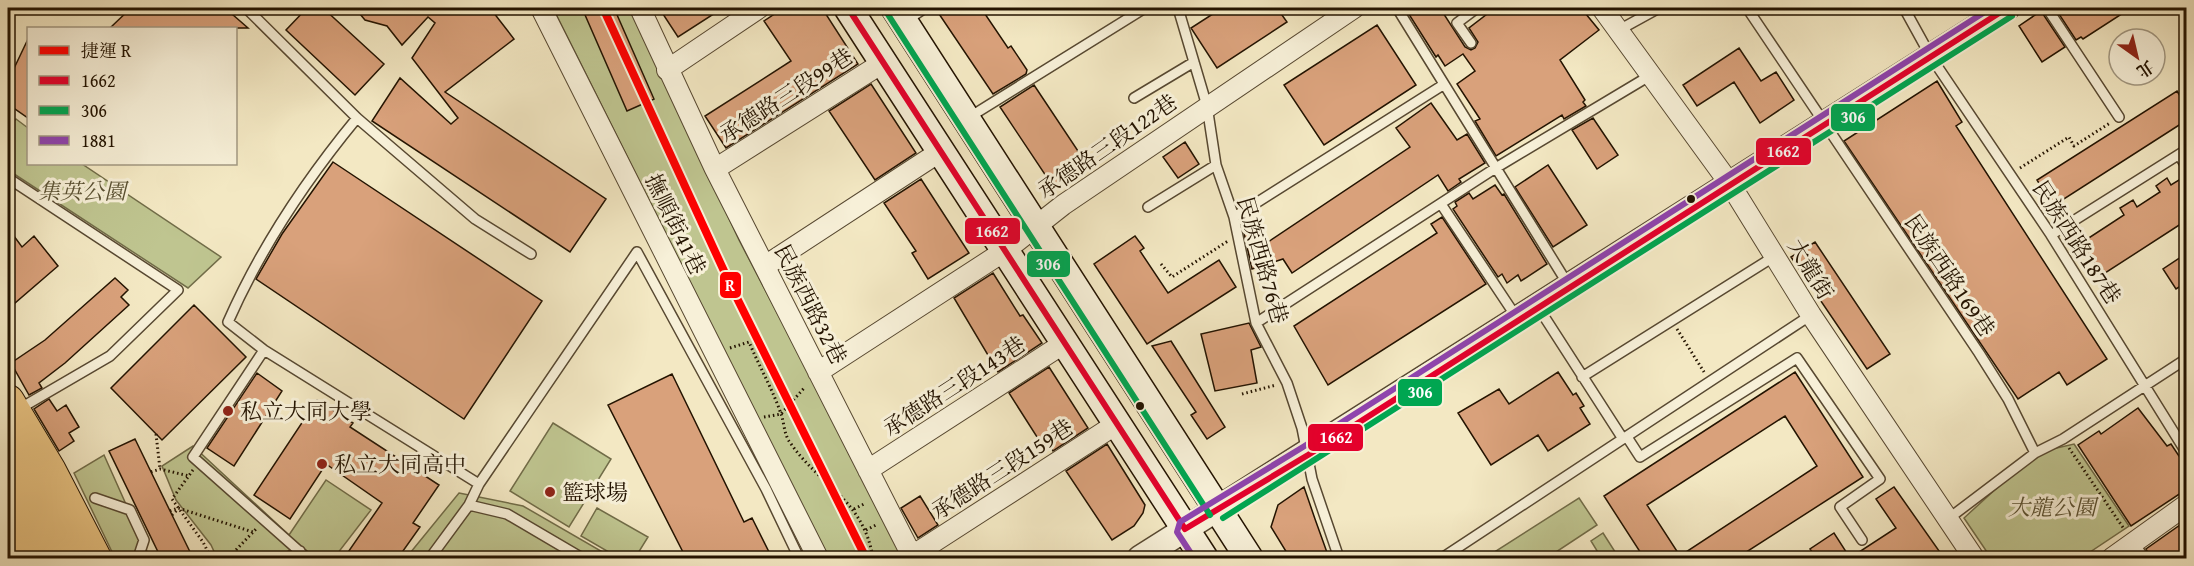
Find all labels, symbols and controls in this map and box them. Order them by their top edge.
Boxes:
legend [27,27,237,165]
north arrow [2107,27,2167,87]
text: 捷運 R [81,37,132,64]
street label: 承德路三段99巷 [713,40,859,150]
text: 北 [2132,55,2159,84]
text: 1662 [81,67,116,94]
street label: 承德路三段122巷 [1031,86,1183,206]
text: 306 [81,97,107,124]
line badge: 306 [1830,103,1876,132]
text: 306 [1841,105,1865,129]
text: 1881 [81,127,116,154]
line badge: 1662 [1755,137,1812,166]
text: 1662 [1766,139,1800,163]
street label: 撫順街41巷 [638,168,714,280]
street label: 民族西路187巷 [2025,174,2129,310]
park label: 集英公園 [38,175,129,207]
street label: 民族西路76巷 [1230,193,1296,327]
unlabelled marker [1685,193,1697,205]
street label: 民族西路169巷 [1897,207,2003,343]
line badge: 1662 [964,217,1021,245]
text: 1662 [975,219,1009,243]
street label: 大龍街 [1780,232,1842,306]
street label: 民族西路32巷 [767,238,855,370]
line badge: 306 [1026,250,1071,278]
text: 306 [1036,252,1060,276]
line badge: R [719,271,742,299]
text: R [725,273,735,297]
street label: 承德路三段143巷 [877,328,1031,444]
line badge: 306 [1397,378,1443,407]
text: 306 [1408,380,1432,404]
place label: 私立大同大學 [240,395,372,427]
unlabelled marker [1134,400,1146,412]
marker: 私立大同大學 [221,404,235,418]
street label: 承德路三段159巷 [925,411,1079,527]
line badge: 1662 [1307,423,1364,452]
text: 1662 [1319,425,1353,449]
place label: 私立大同高中 [334,448,466,480]
marker: 私立大同高中 [315,457,329,471]
place label: 籃球場 [562,476,628,508]
marker: 籃球場 [543,485,557,499]
park label: 大龍公園 [2008,491,2099,523]

